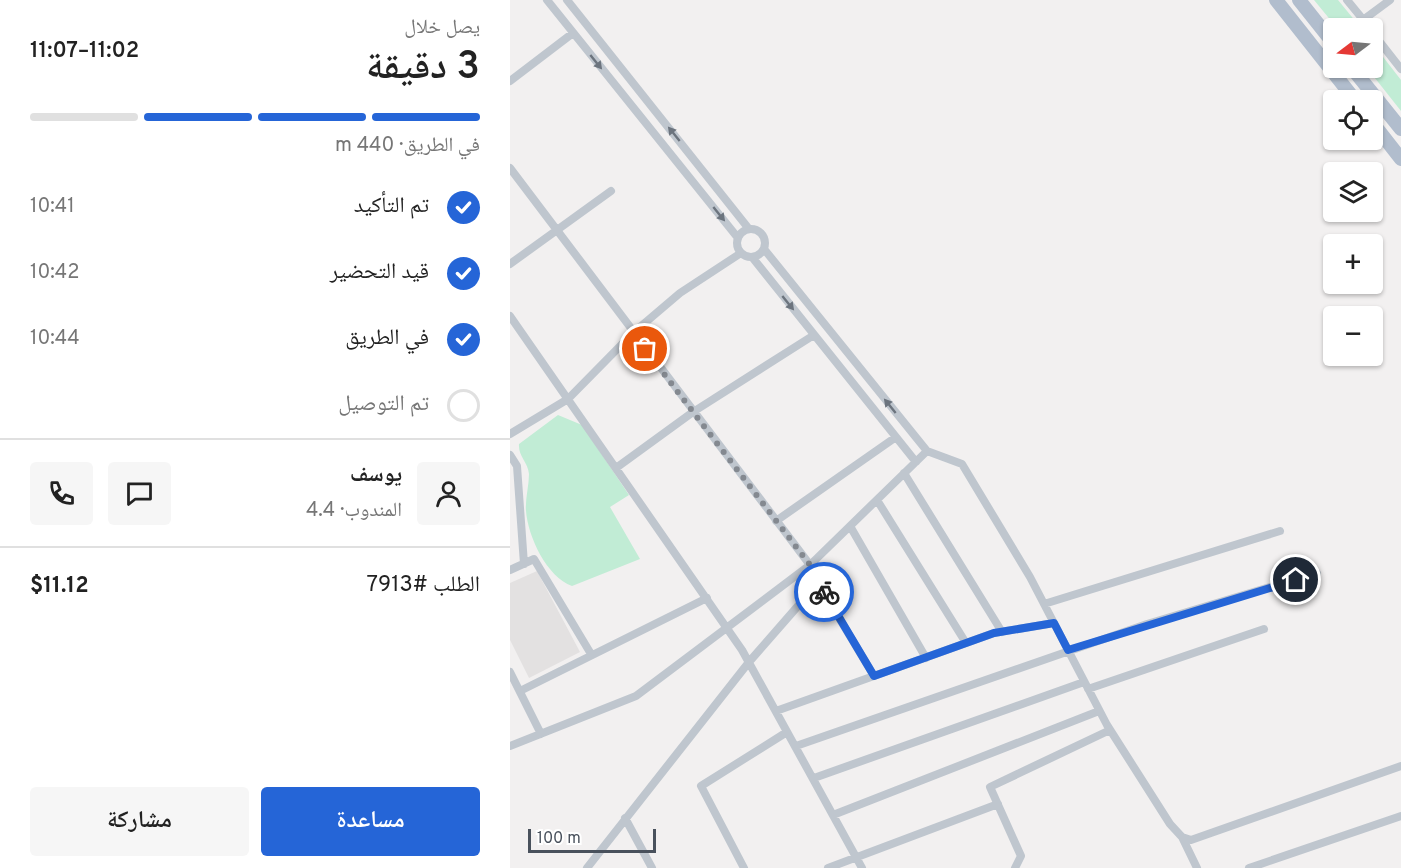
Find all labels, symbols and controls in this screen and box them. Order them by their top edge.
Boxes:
text: يصل خلال [404,15,480,41]
north arrow [1323,18,1383,78]
map controls [1323,18,1383,366]
text: 11:02–11:07 [30,38,139,65]
text: 3 دقيقة [366,44,480,93]
one-way arrow [590,54,603,70]
button: locate [1323,90,1383,150]
one-way arrow [667,126,680,142]
text: في الطريق · 440 m [335,133,480,159]
button: layers [1323,162,1383,222]
icon: check [447,191,480,224]
text: تم التأكيد [354,193,429,220]
text: 10:41 [30,194,75,220]
one-way arrow [712,206,725,222]
button: + [1323,234,1383,294]
icon: check [447,257,480,290]
text: قيد التحضير [330,259,429,286]
text: 10:42 [30,260,79,286]
one-way arrow [782,295,795,311]
button: − [1323,306,1383,366]
icon: check [447,323,480,356]
pin [619,323,670,374]
text: في الطريق [345,325,429,352]
text: 10:44 [30,326,80,352]
icon: bag [628,332,661,365]
text: تم التوصيل [338,391,429,418]
one-way arrow [884,398,897,414]
button: phone [30,462,93,525]
button: chat [108,462,171,525]
text: يوسف [350,462,402,489]
button: person [417,462,480,525]
text: المندوب · 4.4 [306,498,402,524]
pin [1270,554,1321,605]
courier [794,562,854,622]
icon: home [1279,563,1312,596]
text: الطلب #7913 [367,572,480,599]
text: $11.12 [30,573,89,600]
icon: bike [808,576,841,609]
button: مشاركة [30,787,249,856]
button: مساعدة [261,787,480,856]
scale bar [528,826,656,854]
text: 100 m [537,829,581,849]

